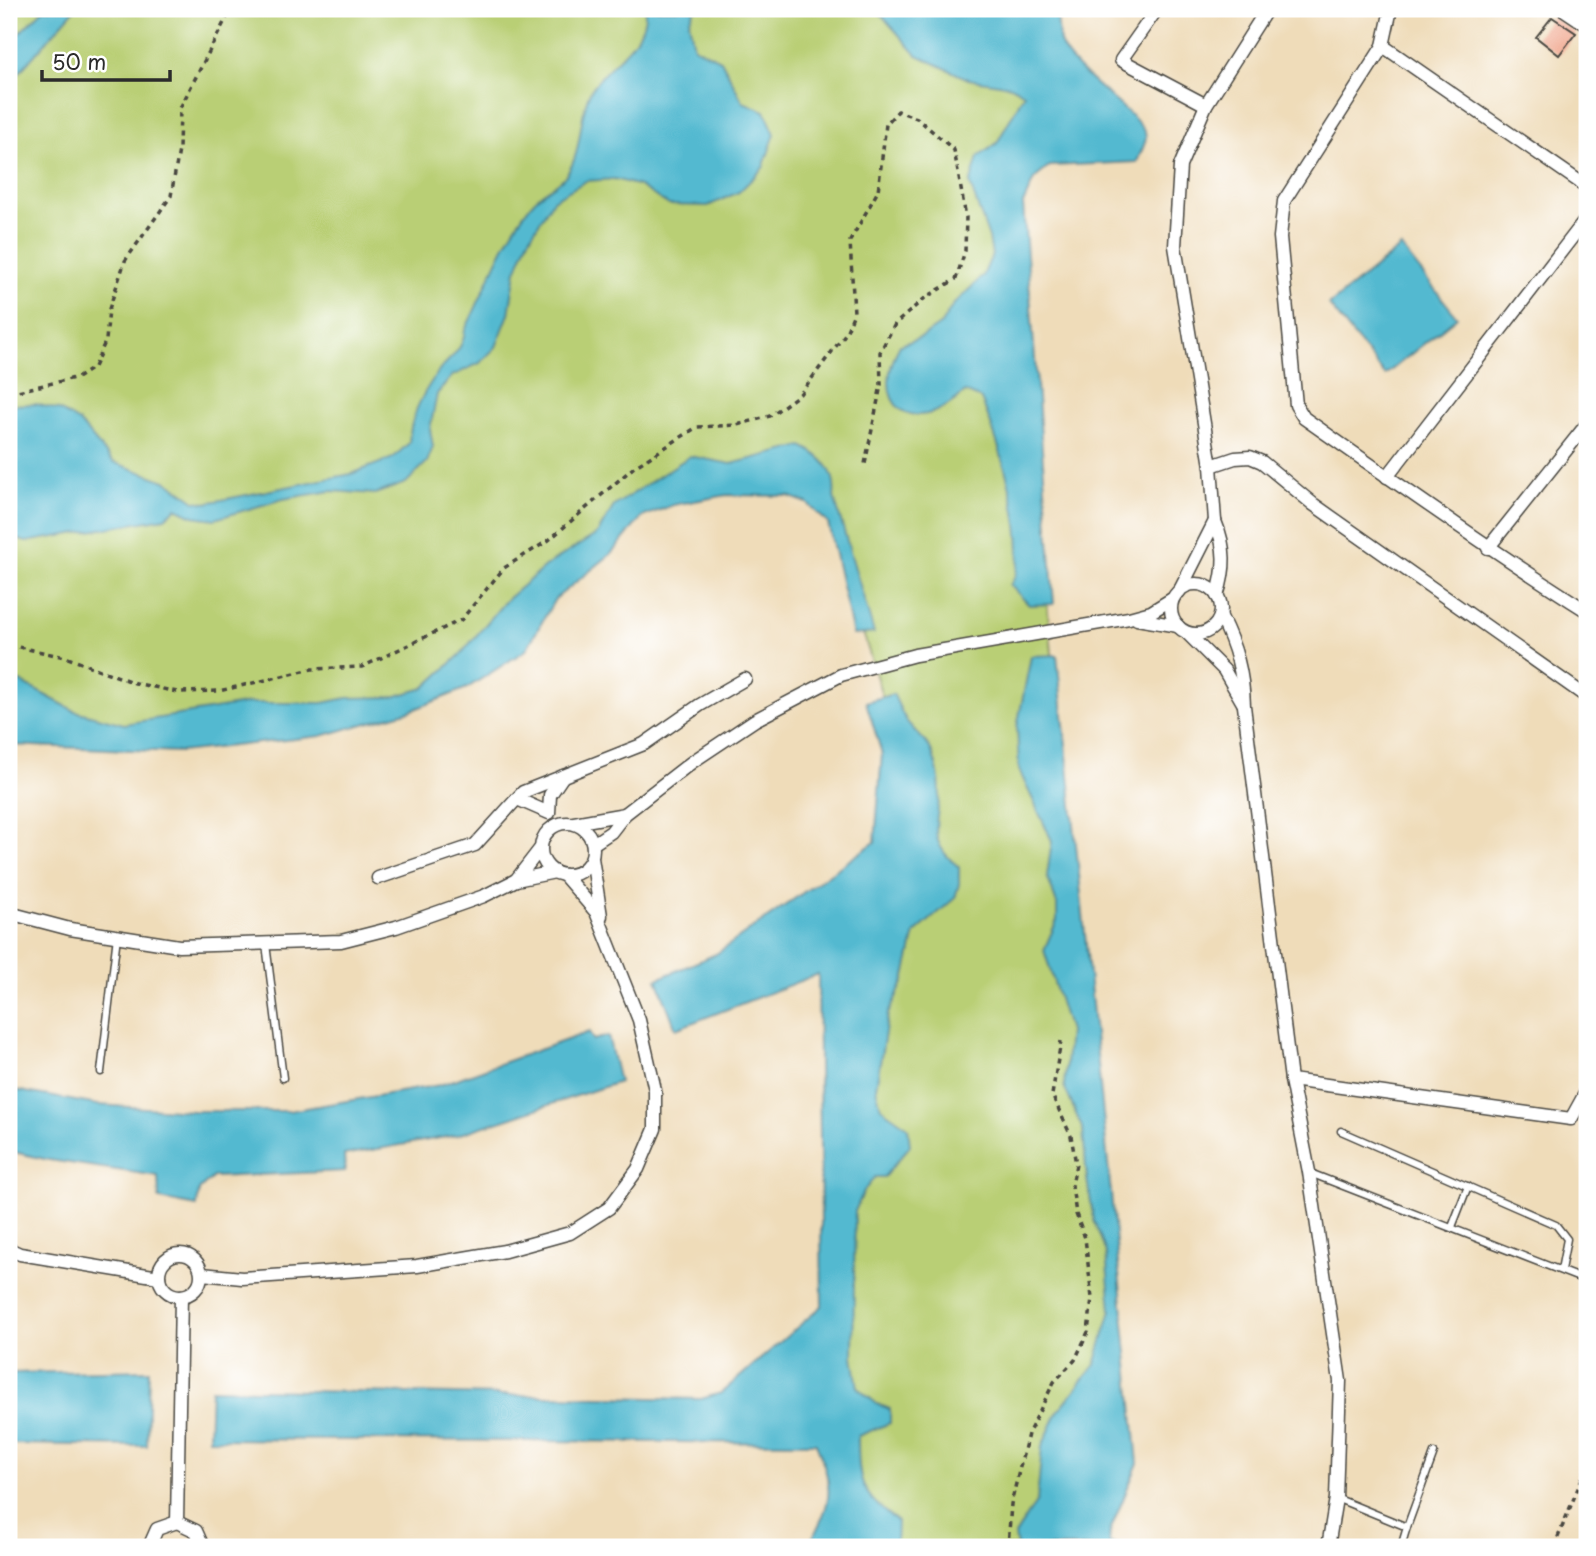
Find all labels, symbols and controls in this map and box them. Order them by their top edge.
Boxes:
scale bar [42,38,170,82]
text: 50 m [52,45,106,77]

